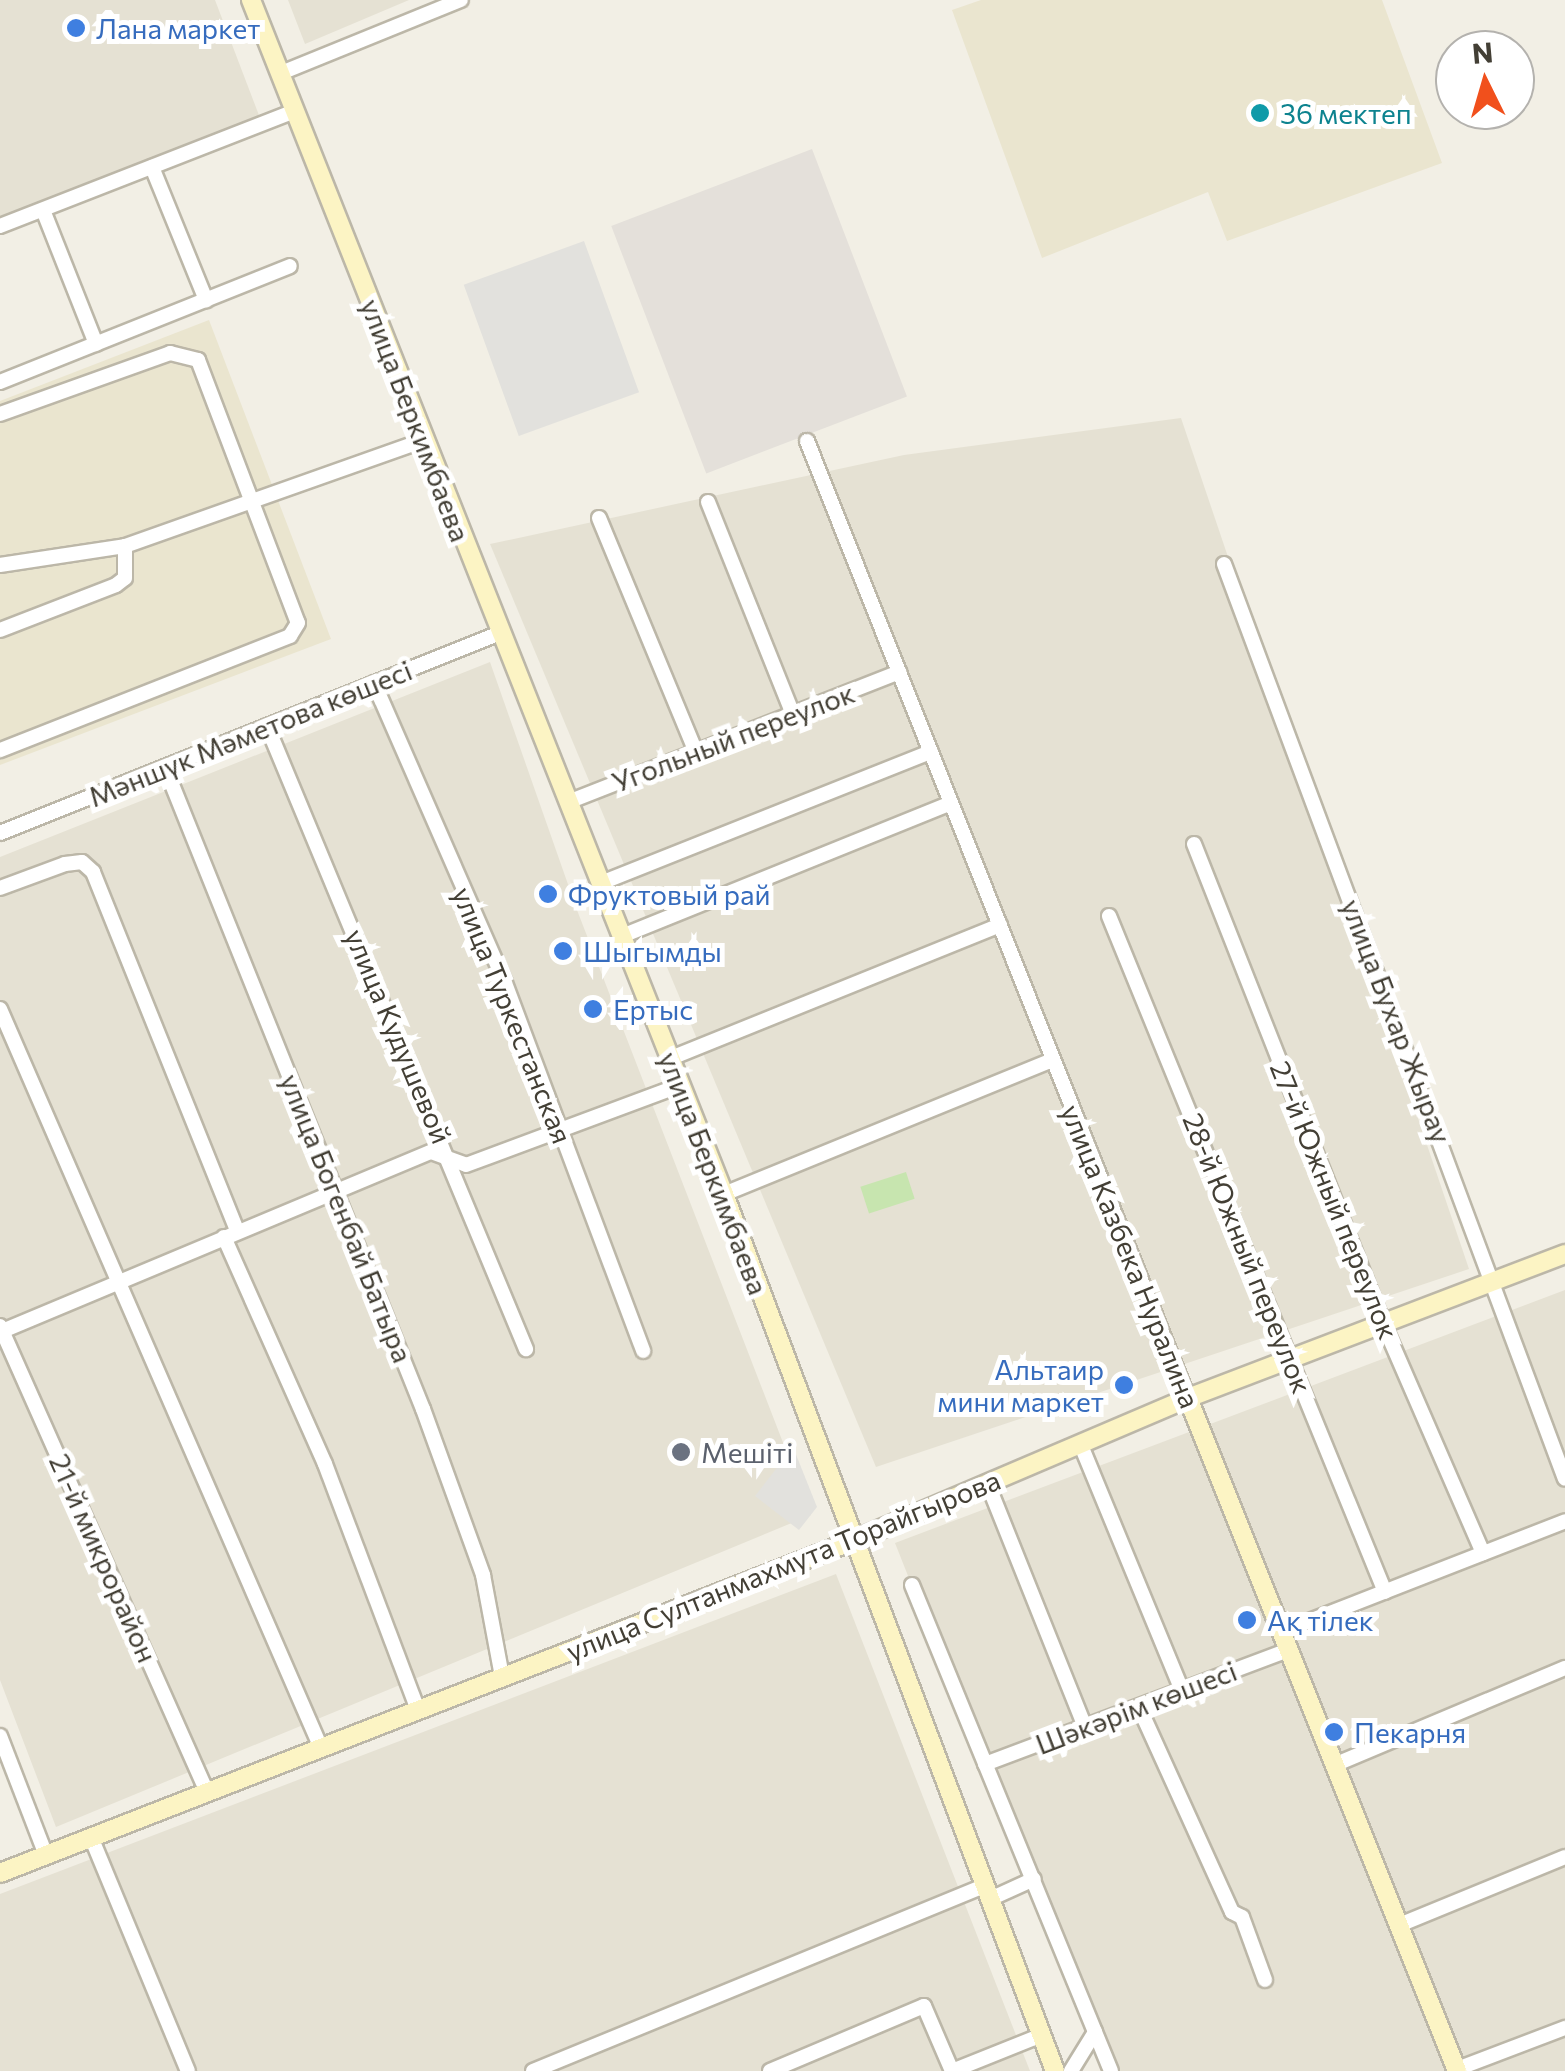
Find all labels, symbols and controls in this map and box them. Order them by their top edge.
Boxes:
place label: Лана маркет [96,11,260,45]
marker: Лана маркет [65,17,87,39]
north arrow [1435,30,1535,130]
text: N [1471,34,1495,70]
place label: 36 мектеп [1280,96,1412,130]
marker: 36 мектеп [1249,102,1271,124]
street label: улица Беркимбаева [354,294,478,546]
street label: Мәншүк Мәметова көшесі [83,653,417,813]
street label: Угольный переулок [607,675,859,799]
place label: Фруктовый рай [568,877,771,911]
street label: улица Туркестанская [446,882,580,1148]
marker: Фруктовый рай [537,883,559,905]
street label: улица Бухар Жырау [1335,894,1459,1148]
street label: улица Кудушевой [339,924,459,1148]
place label: Шыгымды [583,934,722,968]
marker: Шыгымды [552,940,574,962]
place label: Ертыс [613,992,693,1026]
marker: Ертыс [582,998,604,1020]
street label: улица Беркимбаева [652,1047,776,1299]
street label: 27-й Южный переулок [1264,1056,1406,1344]
street label: улица Богенбай Батыра [274,1069,420,1367]
street label: улица Казбека Нуралина [1055,1099,1207,1413]
street label: 28-й Южный переулок [1176,1108,1320,1398]
place label: Альтаир мини маркет [938,1352,1104,1418]
marker: Альтаир мини маркет [1113,1374,1135,1396]
place label: Мешіті [701,1435,793,1469]
marker: Мешіті [670,1441,692,1463]
street label: 21-й микрорайон [43,1449,165,1667]
street label: улица Султанмахмута Торайгырова [561,1462,1005,1668]
place label: Ақ тілек [1267,1603,1374,1637]
marker: Ақ тілек [1236,1609,1258,1631]
street label: Шәкәрім көшесі [1031,1653,1241,1761]
place label: Пекарня [1354,1715,1466,1749]
marker: Пекарня [1323,1721,1345,1743]

